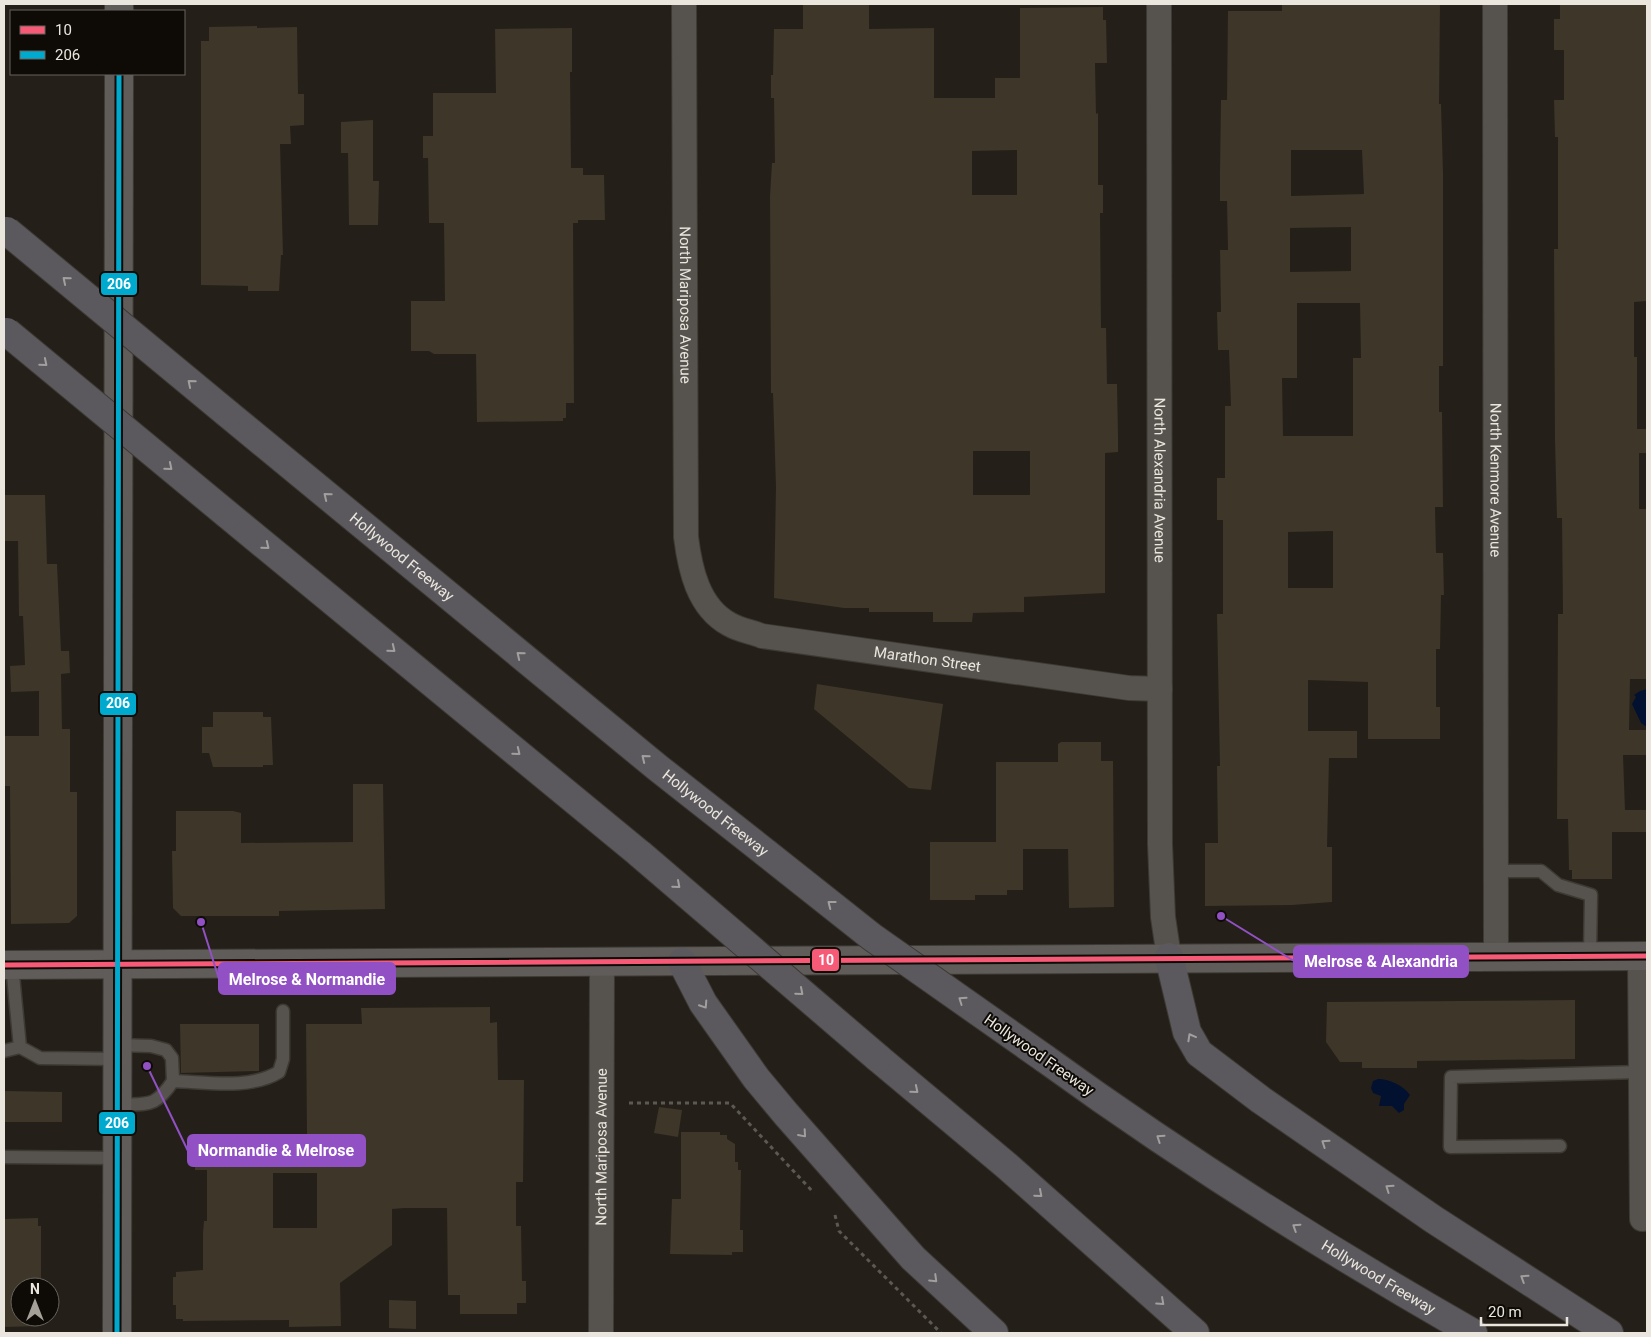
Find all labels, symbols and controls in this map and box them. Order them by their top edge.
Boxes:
legend [10,10,185,75]
text: 10 [55,21,72,39]
text: 206 [55,46,80,64]
street label: North Mariposa Avenue [676,226,694,384]
line badge: 206 [100,272,138,296]
one-way arrow [62,276,71,285]
text: 206 [107,276,131,292]
one-way arrow [38,357,47,365]
one-way arrow [187,380,196,389]
street label: North Alexandria Avenue [1150,397,1169,563]
street label: North Kenmore Avenue [1486,403,1505,557]
one-way arrow [163,461,172,469]
one-way arrow [324,493,333,501]
street label: Hollywood Freeway [346,509,458,605]
one-way arrow [260,541,269,549]
street label: Marathon Street [873,643,982,676]
one-way arrow [386,644,395,653]
one-way arrow [517,652,526,660]
line badge: 206 [99,692,137,716]
text: 206 [106,695,130,711]
one-way arrow [511,747,520,755]
one-way arrow [642,755,651,763]
street label: Hollywood Freeway [659,766,772,860]
one-way arrow [672,880,681,889]
one-way arrow [827,900,836,909]
callout: Melrose & Alexandria [1294,946,1468,977]
line badge: 10 [811,948,840,972]
text: 10 [818,952,834,968]
text: Melrose & Alexandria [1304,952,1458,971]
callout: Melrose & Normandie [219,963,395,994]
text: Melrose & Normandie [229,970,386,989]
one-way arrow [795,986,804,995]
one-way arrow [958,997,967,1006]
one-way arrow [698,1000,708,1009]
street label: Hollywood Freeway [981,1010,1097,1100]
one-way arrow [1187,1034,1197,1043]
street label: North Mariposa Avenue [592,1068,611,1226]
one-way arrow [909,1084,918,1092]
line badge: 206 [98,1111,136,1135]
text: 206 [105,1115,129,1131]
one-way arrow [797,1128,806,1137]
callout: Normandie & Melrose [188,1135,365,1166]
one-way arrow [1157,1135,1166,1145]
one-way arrow [1321,1140,1330,1149]
text: Normandie & Melrose [198,1141,355,1160]
one-way arrow [1385,1185,1395,1194]
one-way arrow [1034,1189,1043,1198]
one-way arrow [1293,1224,1302,1233]
street label: Hollywood Freeway [1318,1236,1439,1318]
one-way arrow [929,1273,938,1282]
one-way arrow [1521,1275,1530,1284]
north arrow [10,1277,60,1327]
text: N [30,1281,40,1297]
scale bar [1481,1294,1567,1326]
one-way arrow [1155,1296,1164,1305]
text: 20 m [1488,1303,1522,1321]

